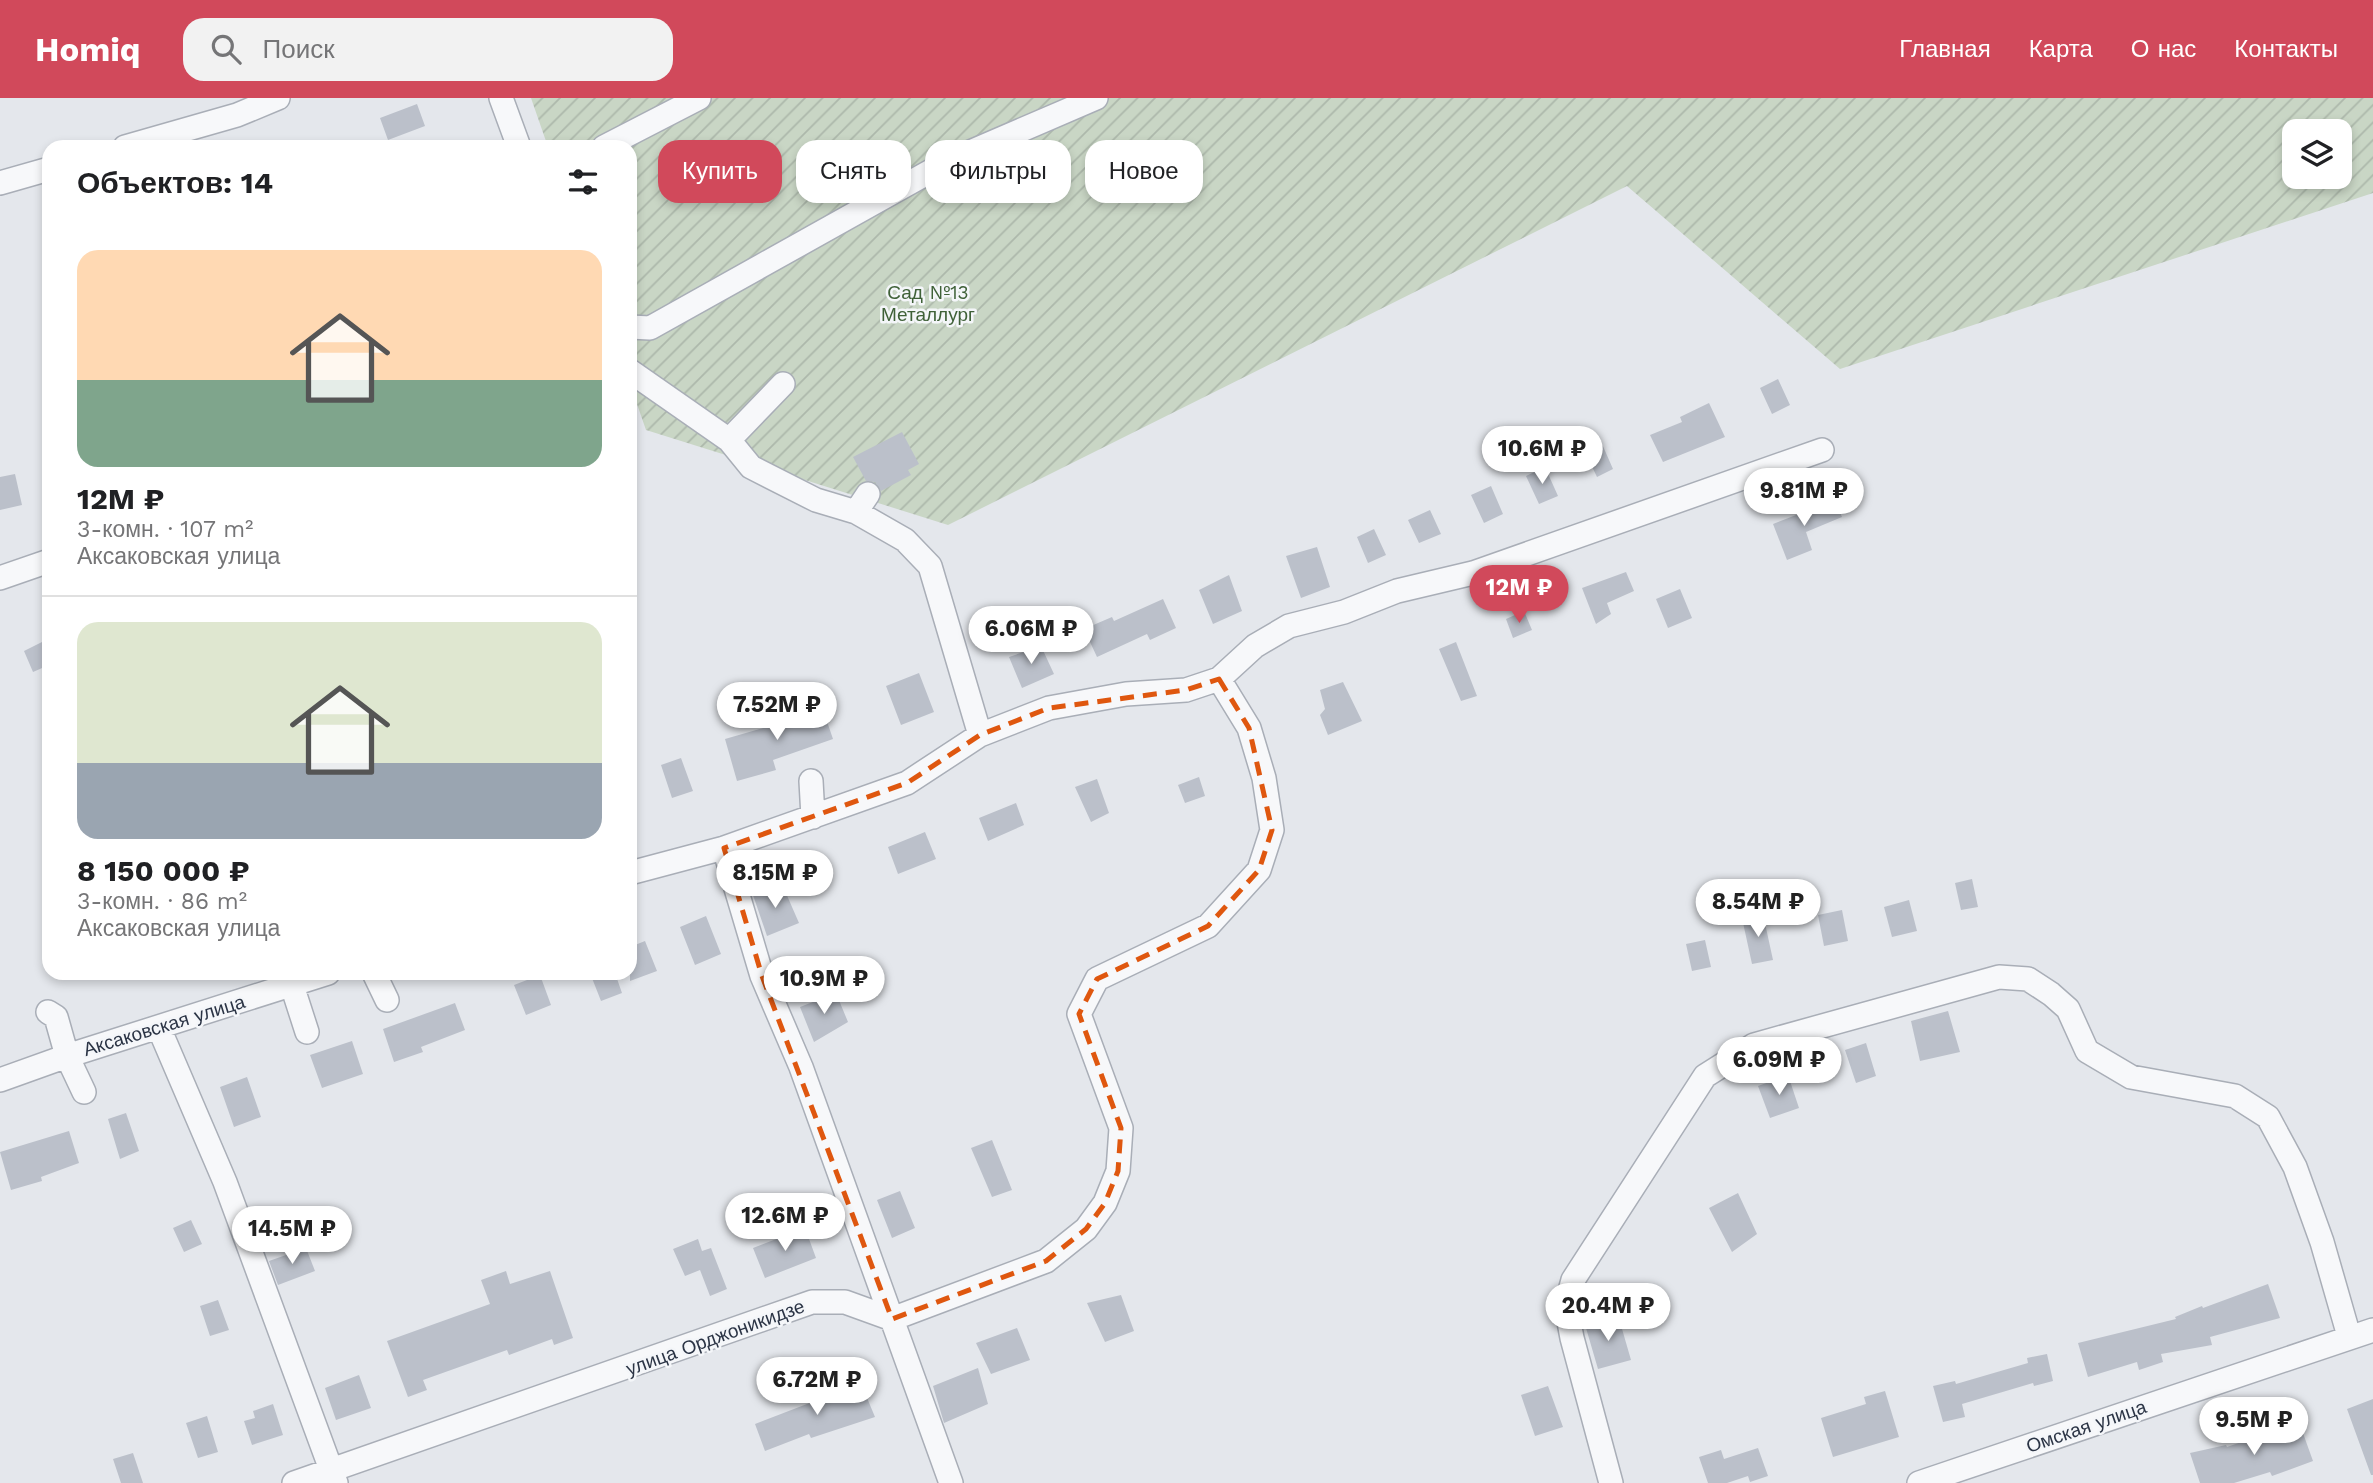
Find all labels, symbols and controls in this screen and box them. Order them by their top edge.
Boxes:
search box [183,18,673,81]
text: Homiq [35,30,141,69]
icon: search [207,30,245,68]
text: Поиск [263,34,335,64]
text: Главная [1899,35,1991,63]
text: Карта [2029,35,2093,63]
text: О нас [2131,35,2196,63]
text: Контакты [2234,35,2338,63]
map controls [2282,119,2352,189]
button: layers [2282,119,2352,189]
chip: Купить [658,140,782,203]
chip: Снять [796,140,911,203]
chip: Фильтры [925,140,1071,203]
chip: Новое [1085,140,1203,203]
icon: filters [564,163,602,201]
text: Объектов: 14 [77,165,273,200]
park label: Сад №13 Металлург [881,281,975,326]
icon: home [277,295,403,421]
pin: 10.6M ₽ [1477,426,1607,486]
text: 10.6M ₽ [1498,435,1586,462]
pin: 9.81M ₽ [1739,468,1869,528]
text: 9.81M ₽ [1760,477,1848,504]
text: 12M ₽ [77,481,164,516]
text: 3-комн. · 107 m² [77,516,254,543]
text: Аксаковская улица [77,543,280,570]
pin: 12M ₽ [1470,566,1568,625]
text: 12M ₽ [1486,574,1552,601]
pin: 6.06M ₽ [966,606,1096,666]
text: 6.06M ₽ [985,615,1077,642]
icon: home [277,667,403,793]
pin: 7.52M ₽ [712,682,842,742]
text: 7.52M ₽ [733,691,821,718]
pin: 8.15M ₽ [710,850,840,910]
text: 8 150 000 ₽ [77,853,250,888]
text: 8.15M ₽ [732,859,818,886]
pin: 8.54M ₽ [1693,880,1823,939]
text: 3-комн. · 86 m² [77,888,247,915]
text: 8.54M ₽ [1712,888,1804,915]
text: Аксаковская улица [77,915,280,942]
pin: 10.9M ₽ [759,956,889,1016]
text: 10.9M ₽ [780,965,868,992]
street label: Аксаковская улица [80,990,248,1061]
pin: 6.09M ₽ [1714,1038,1844,1097]
text: 6.09M ₽ [1733,1046,1825,1073]
pin: 12.6M ₽ [720,1194,850,1253]
text: 12.6M ₽ [741,1202,829,1229]
pin: 14.5M ₽ [227,1206,357,1266]
text: 14.5M ₽ [248,1215,336,1242]
pin: 20.4M ₽ [1543,1284,1673,1343]
text: 20.4M ₽ [1561,1292,1655,1319]
street label: улица Орджоникидзе [623,1294,808,1380]
pin: 6.72M ₽ [752,1358,882,1417]
text: 6.72M ₽ [772,1366,862,1393]
street label: Омская улица [2023,1395,2150,1458]
pin: 9.5M ₽ [2197,1398,2311,1457]
text: 9.5M ₽ [2215,1406,2293,1433]

